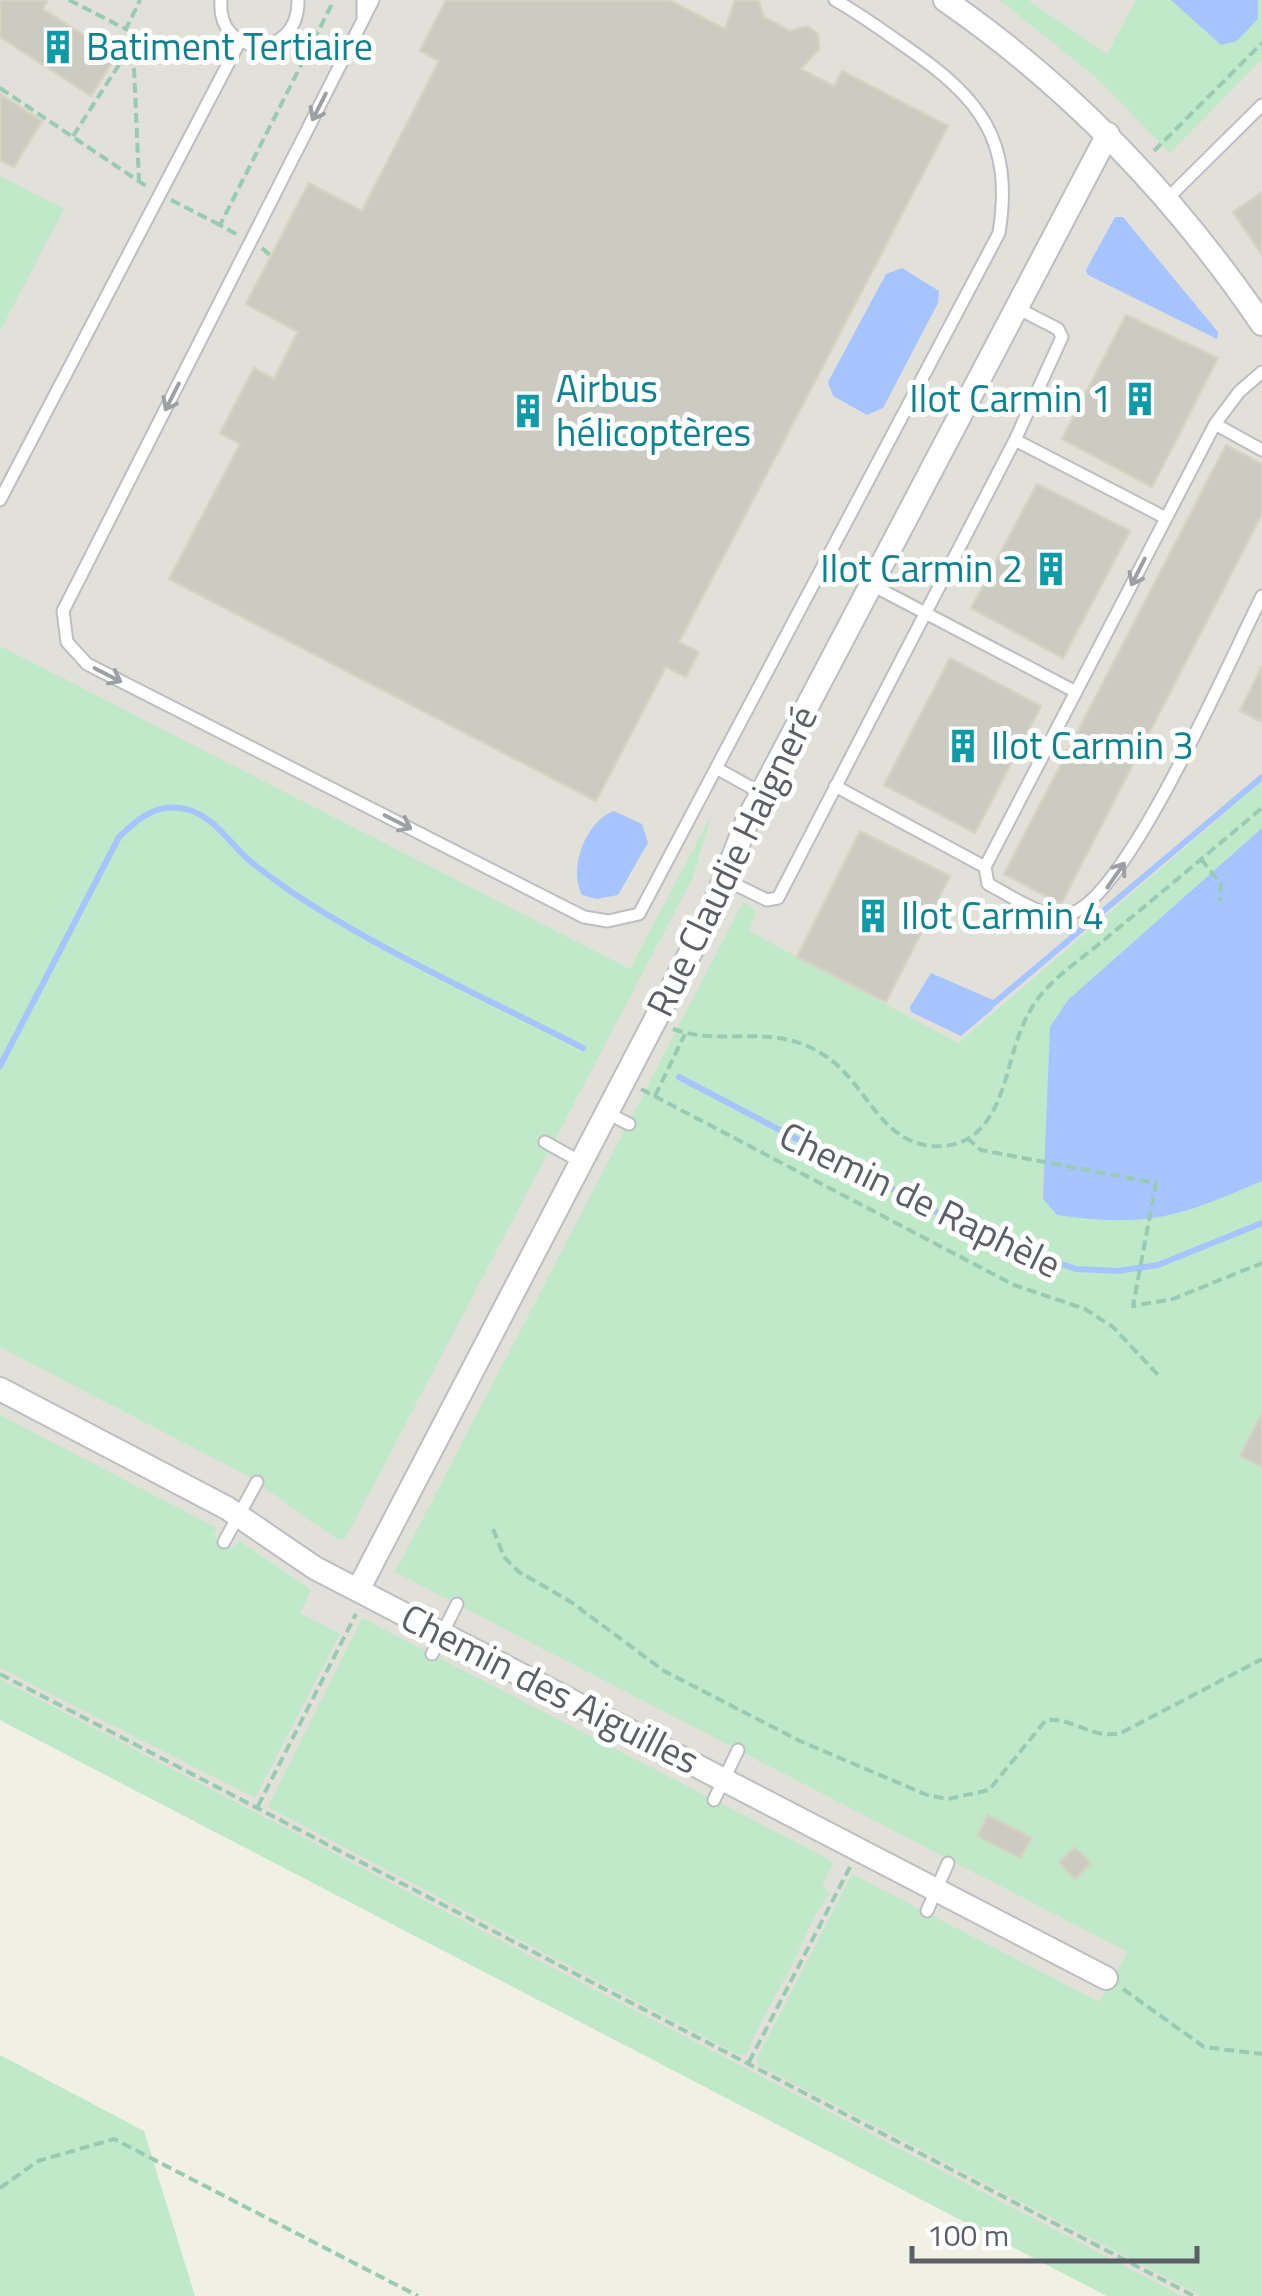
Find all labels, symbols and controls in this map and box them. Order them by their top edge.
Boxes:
place label: Batiment Tertiaire [86,17,373,75]
building icon: Batiment Tertiaire [39,28,77,66]
one-way arrow [309,92,328,122]
place label: Airbus hélicoptères [556,359,751,461]
place label: Ilot Carmin 1 [909,369,1112,427]
building icon: Ilot Carmin 1 [1121,380,1159,418]
one-way arrow [162,382,181,411]
building icon: Airbus hélicoptères [509,392,547,430]
place label: Ilot Carmin 2 [820,539,1023,597]
building icon: Ilot Carmin 2 [1032,550,1070,588]
one-way arrow [1128,557,1147,587]
one-way arrow [93,666,123,685]
street label: Rue Claudie Haigneré [631,695,832,1026]
place label: Ilot Carmin 3 [991,716,1194,774]
building icon: Ilot Carmin 3 [944,727,982,765]
one-way arrow [383,813,412,832]
one-way arrow [1105,862,1126,889]
place label: Ilot Carmin 4 [901,886,1104,944]
building icon: Ilot Carmin 4 [854,897,892,935]
street label: Chemin de Raphèle [770,1106,1071,1292]
street label: Chemin des Aiguilles [391,1588,710,1788]
scale bar [912,2201,1197,2263]
text: 100 m [927,2212,1009,2258]

